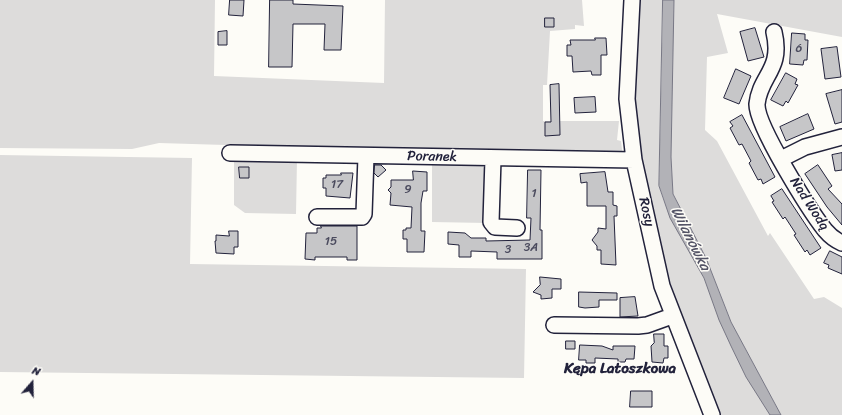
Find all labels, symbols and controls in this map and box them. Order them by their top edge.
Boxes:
house number: 6 [796,42,802,56]
street label: Poranek [407,148,457,166]
street label: Nad Wodą [786,174,832,234]
house number: 17 [331,178,343,192]
house number: 9 [404,183,412,197]
house number: 1 [531,187,537,201]
street label: Rosy [635,196,657,228]
water label: Wilanówka [666,204,714,274]
house number: 15 [325,235,337,249]
house number: 3A [524,241,538,255]
house number: 3 [505,243,511,257]
district label: Kępa Latoszkowa [564,360,676,378]
text: N [29,361,43,381]
north arrow [12,363,52,403]

